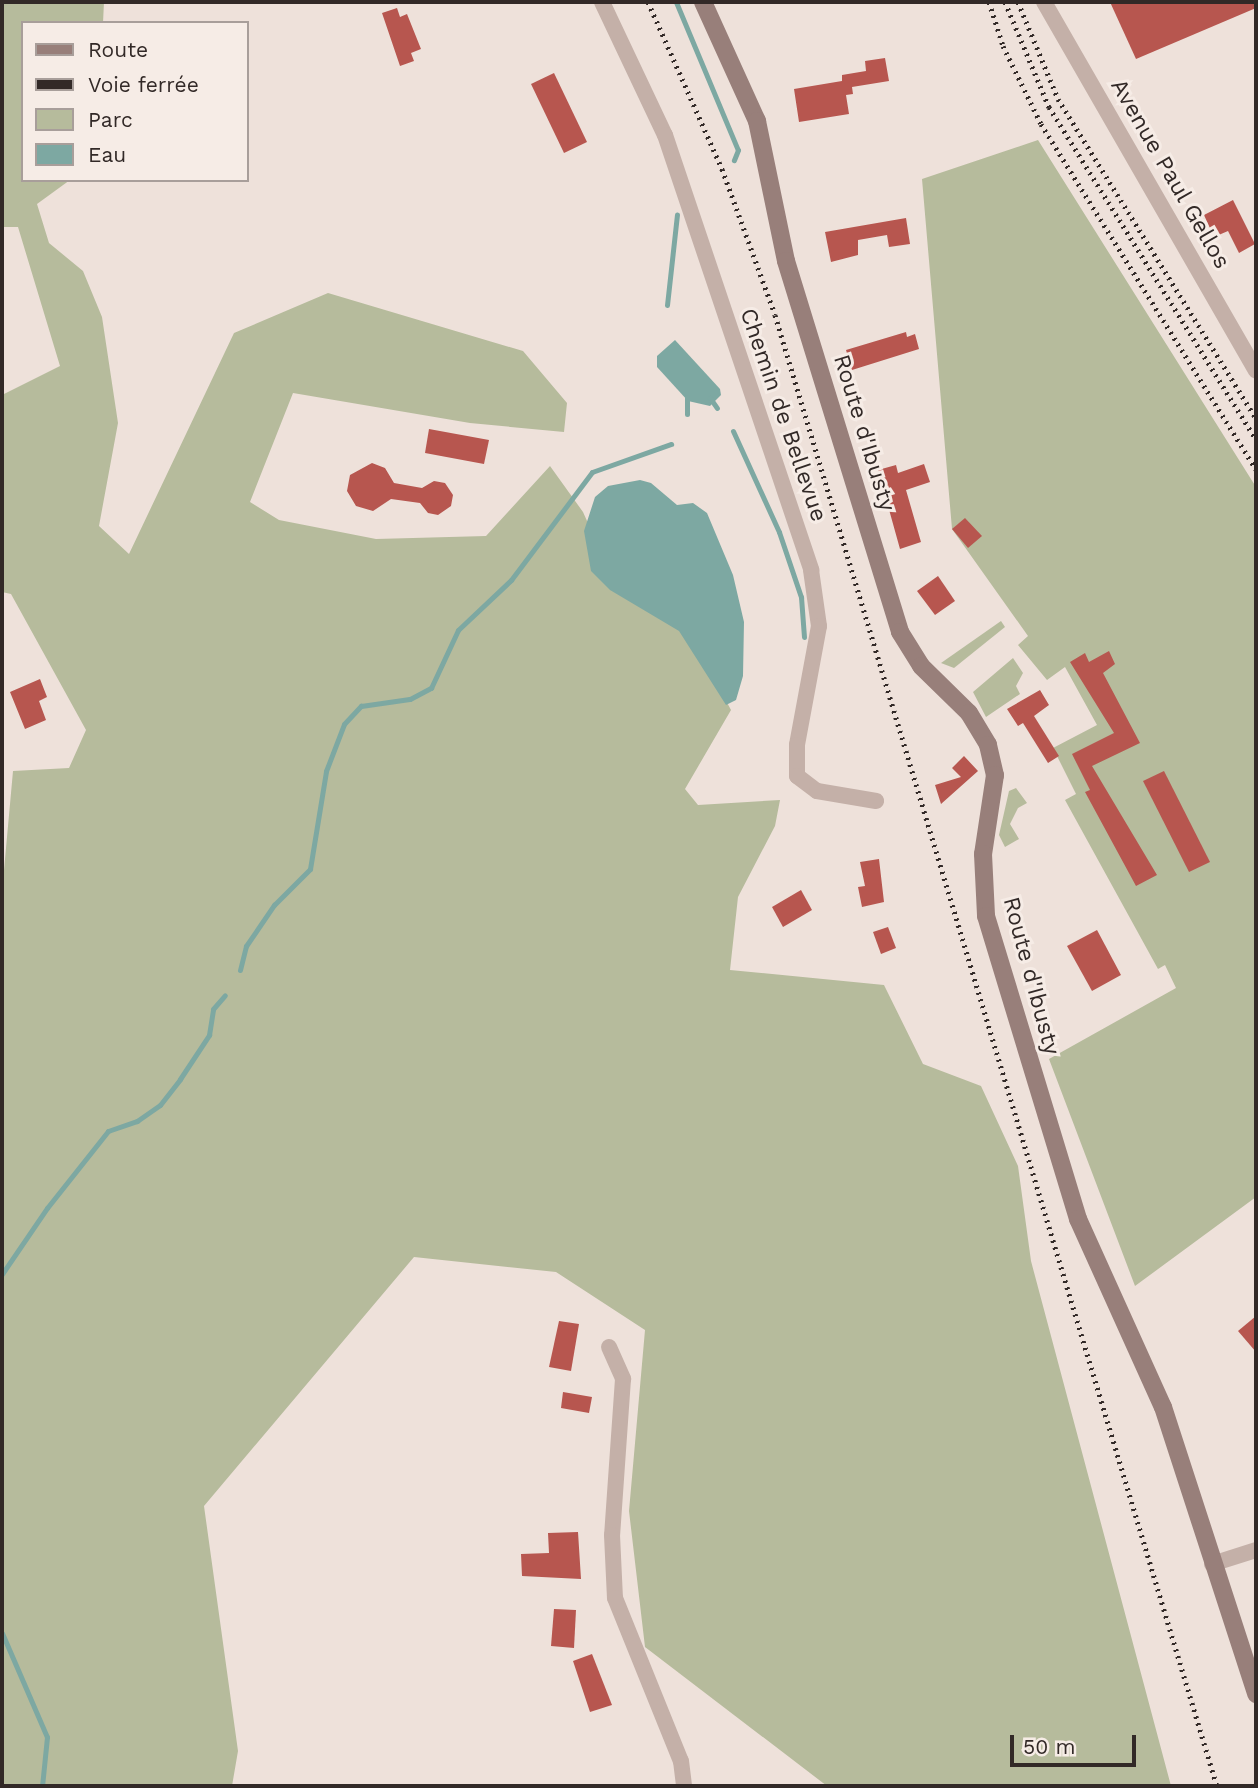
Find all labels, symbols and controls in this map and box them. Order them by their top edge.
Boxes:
legend [21,21,248,182]
text: Route [88,37,148,62]
text: Voie ferrée [88,72,199,97]
street label: Avenue Paul Gellos [1104,74,1236,274]
text: Parc [88,107,133,132]
text: Eau [88,142,126,167]
street label: Chemin de Bellevue [734,305,832,525]
street label: Route d'Ibusty [827,351,901,515]
street label: Route d'Ibusty [997,894,1065,1058]
scale bar [1013,1722,1139,1766]
text: 50 m [1023,1734,1075,1759]

